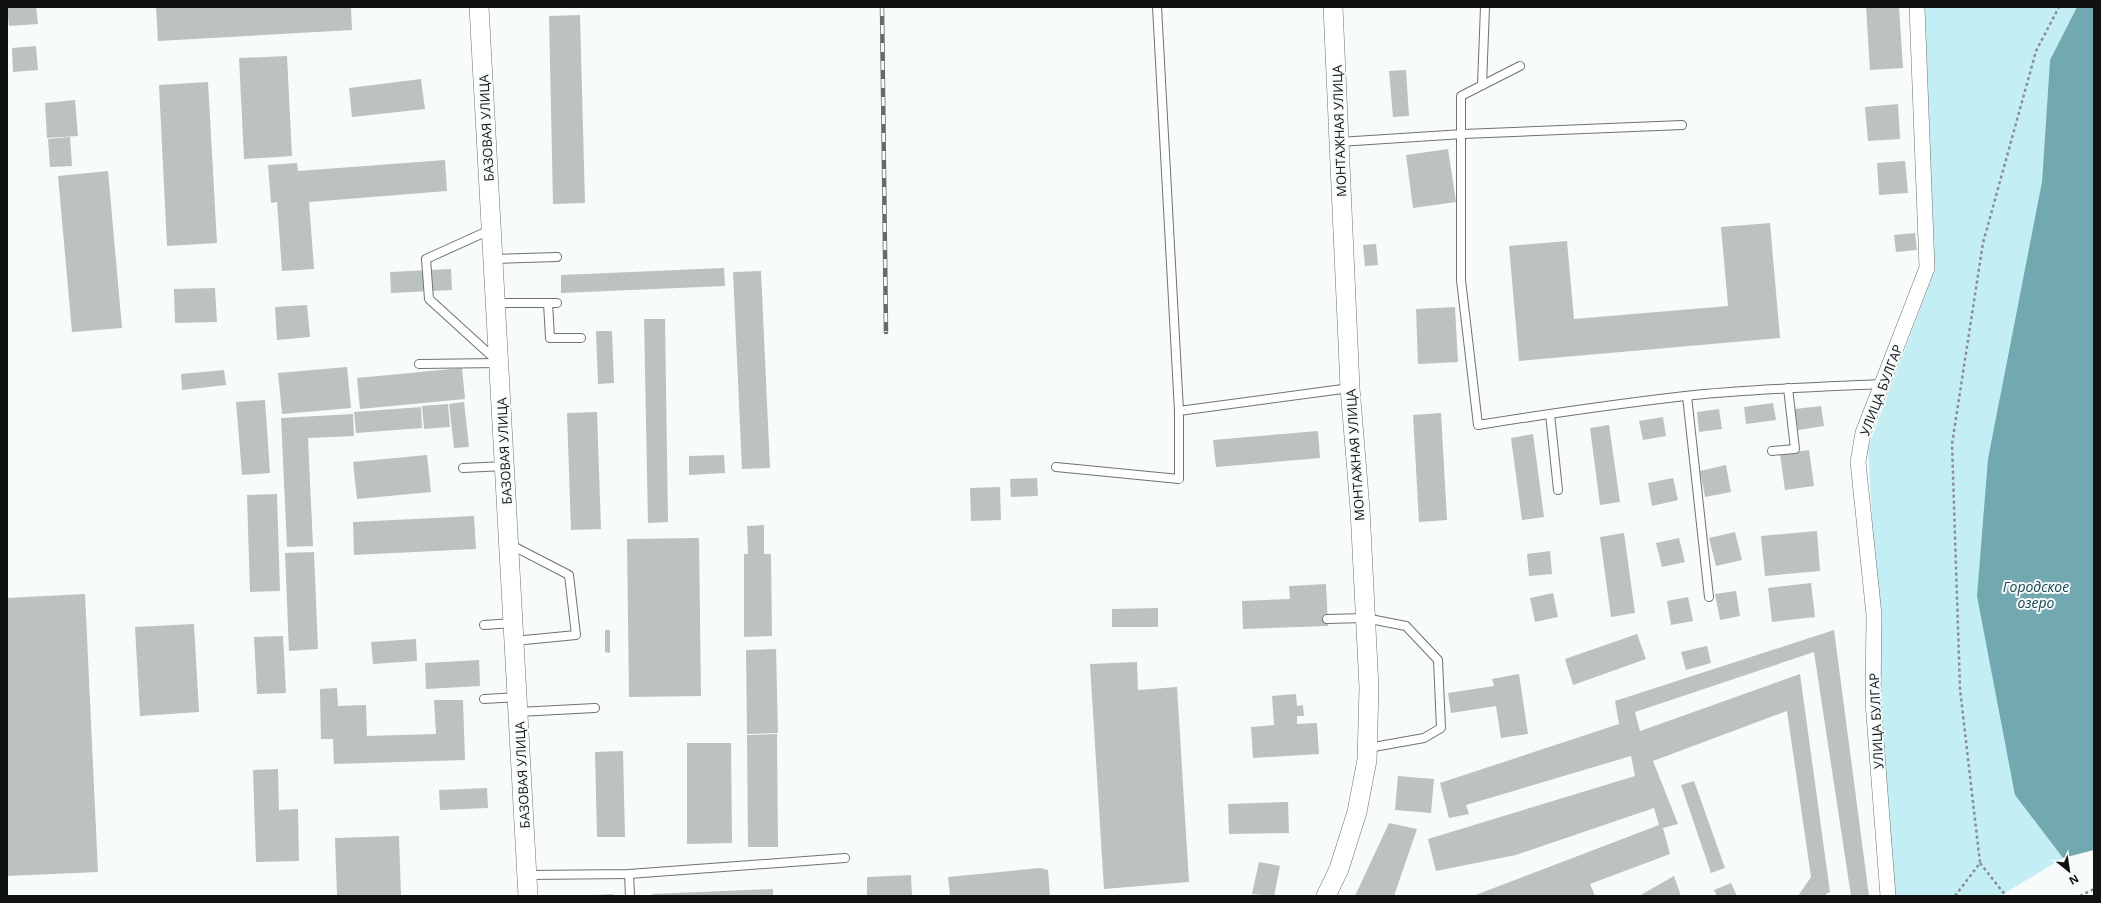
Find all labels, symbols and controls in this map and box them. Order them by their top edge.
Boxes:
street label: МОНТАЖНАЯ УЛИЦА [1328,64,1350,197]
street label: БАЗОВАЯ УЛИЦА [474,73,498,182]
street label: УЛИЦА БУЛГАР [1855,342,1907,438]
street label: МОНТАЖНАЯ УЛИЦА [1341,388,1369,521]
street label: БАЗОВАЯ УЛИЦА [492,396,516,505]
water label: Городское озеро [2003,577,2069,612]
street label: УЛИЦА БУЛГАР [1864,672,1888,769]
street label: БАЗОВАЯ УЛИЦА [510,720,534,829]
north arrow [2049,851,2089,891]
text: N [2067,871,2082,889]

